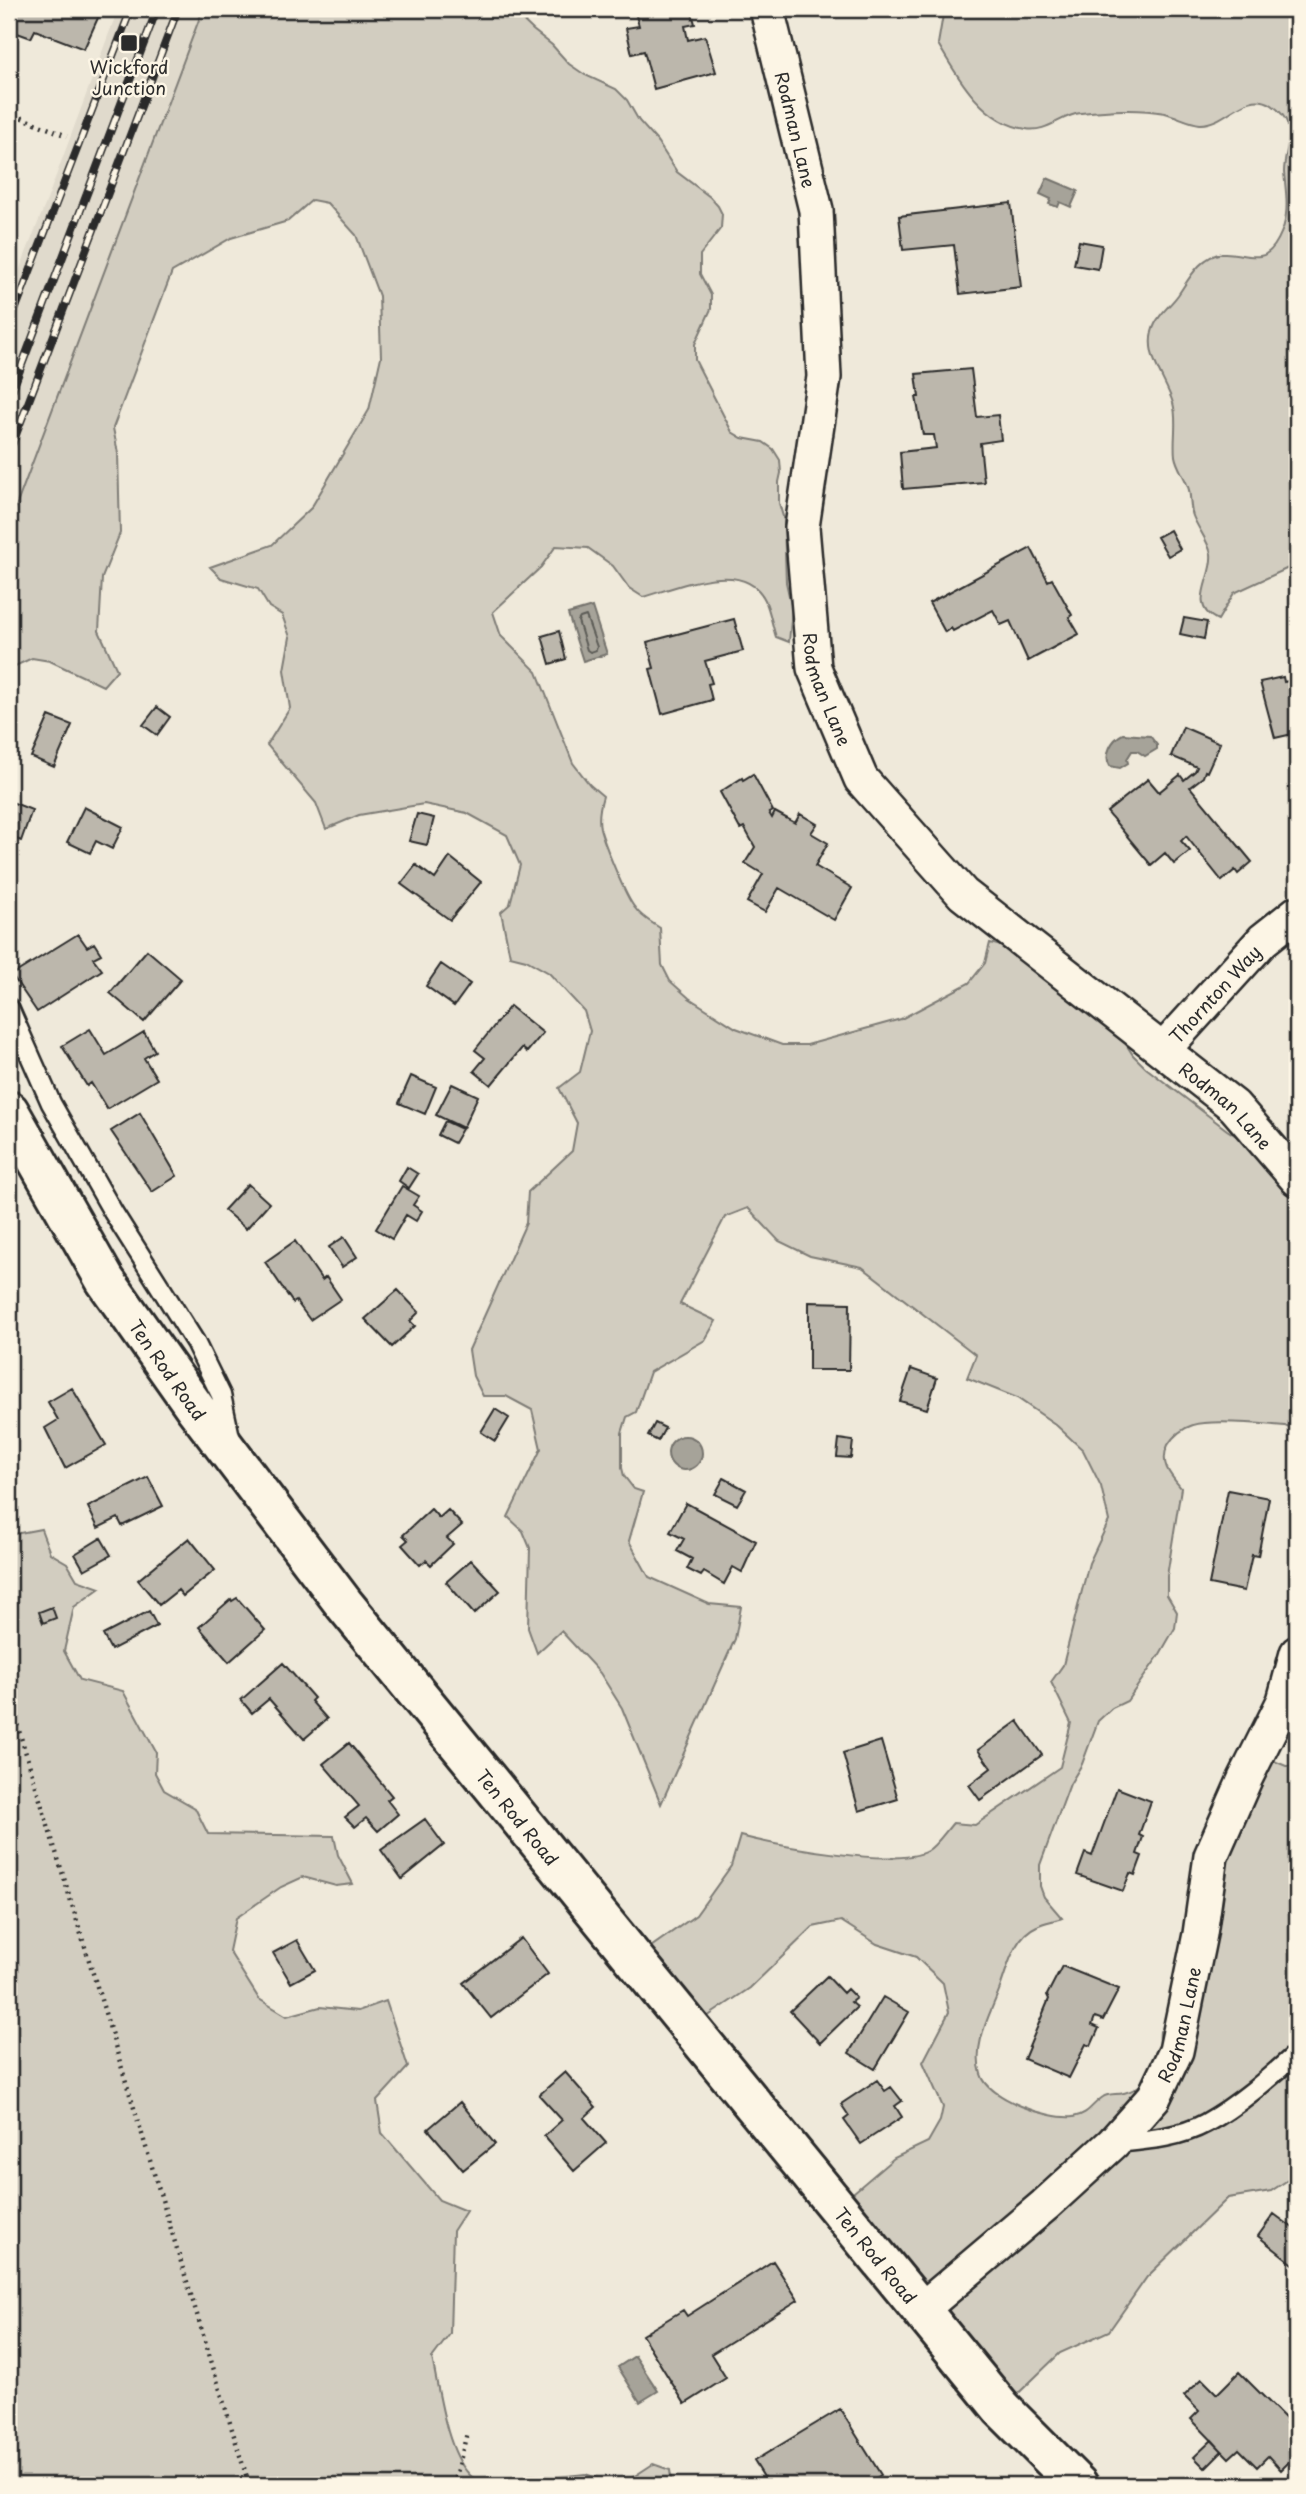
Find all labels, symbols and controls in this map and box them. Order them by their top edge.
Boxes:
marker: Wickford Junction [119,33,139,53]
place label: Wickford Junction [90,53,168,101]
street label: Rodman Lane [769,69,824,190]
street label: Rodman Lane [798,631,859,750]
street label: Thornton Way [1162,938,1267,1049]
street label: Rodman Lane [1174,1055,1279,1155]
street label: Ten Rod Road [123,1314,213,1426]
street label: Ten Rod Road [470,1763,566,1871]
street label: Rodman Lane [1150,1964,1206,2087]
street label: Ten Rod Road [829,2201,924,2309]

